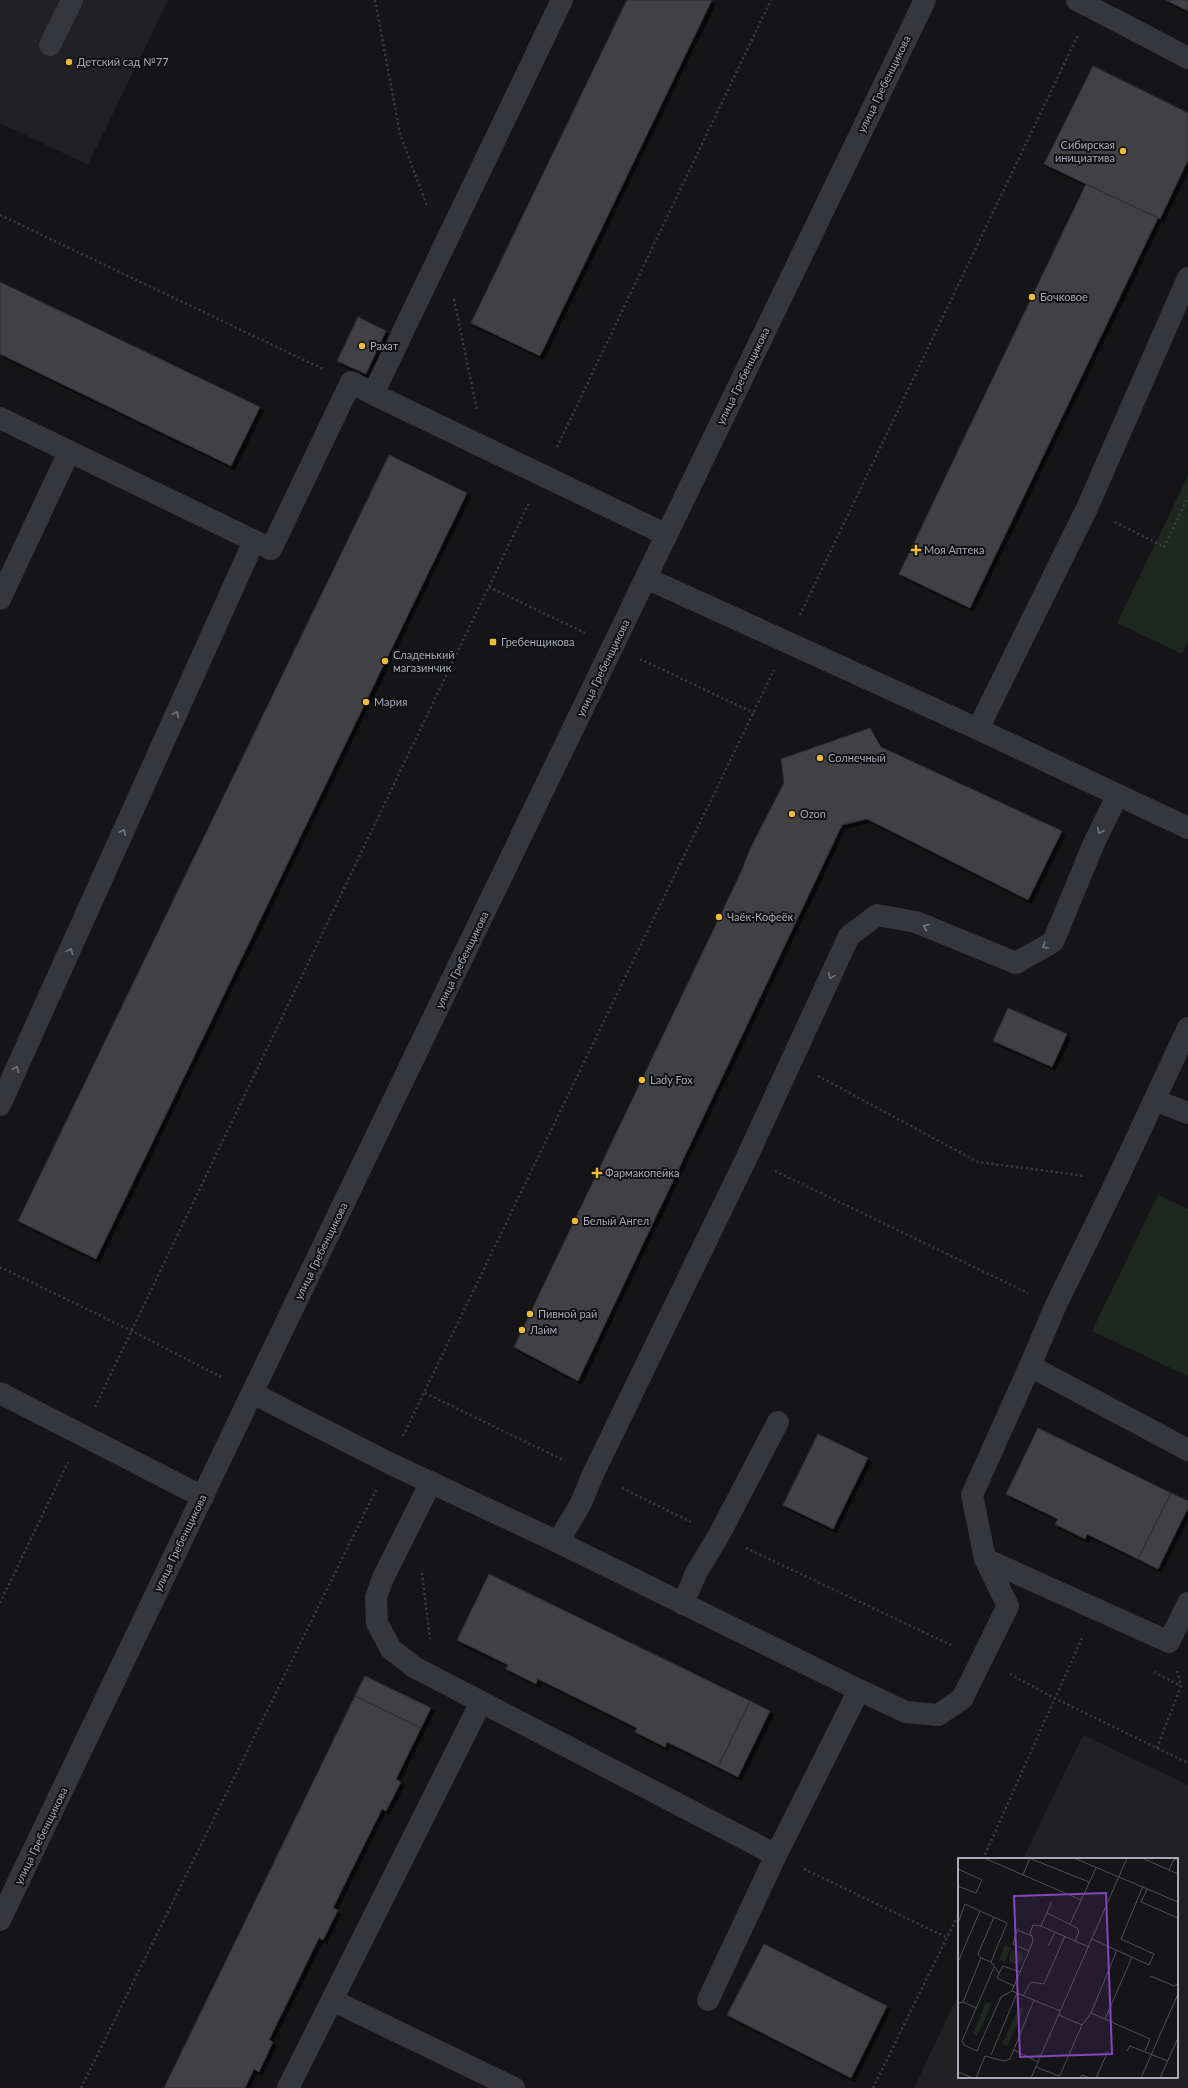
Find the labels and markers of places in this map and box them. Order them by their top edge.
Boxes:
place label: Детский сад №77 [77,55,169,68]
marker: Детский сад №77 [64,57,74,67]
place label: Сибирская инициатива [1055,138,1115,164]
marker: Сибирская инициатива [1118,146,1128,156]
place label: Бочковое [1040,290,1088,303]
marker: Бочковое [1027,292,1037,302]
place label: Рахат [370,339,399,352]
marker: Рахат [357,341,367,351]
place label: Моя Аптека [924,543,984,556]
marker: Моя Аптека [911,545,921,555]
place label: Гребенщикова [501,635,575,648]
marker: Гребенщикова [488,637,498,647]
place label: Сладенький магазинчик [393,648,455,674]
marker: Сладенький магазинчик [380,656,390,666]
place label: Мария [374,695,407,708]
marker: Мария [361,697,371,707]
place label: Солнечный [828,751,886,764]
marker: Солнечный [815,753,825,763]
place label: Ozon [800,807,826,820]
marker: Ozon [787,809,797,819]
place label: Чаёк-Кофеёк [727,910,794,923]
marker: Чаёк-Кофеёк [714,912,724,922]
place label: Lady Fox [650,1073,693,1086]
marker: Lady Fox [637,1075,647,1085]
place label: Фармакопейка [605,1166,680,1179]
marker: Фармакопейка [592,1168,602,1178]
place label: Белый Ангел [583,1214,649,1227]
marker: Белый Ангел [570,1216,580,1226]
place label: Пивной рай [538,1307,597,1320]
marker: Пивной рай [525,1309,535,1319]
place label: Лайм [529,1323,557,1336]
marker: Лайм [517,1325,527,1335]

